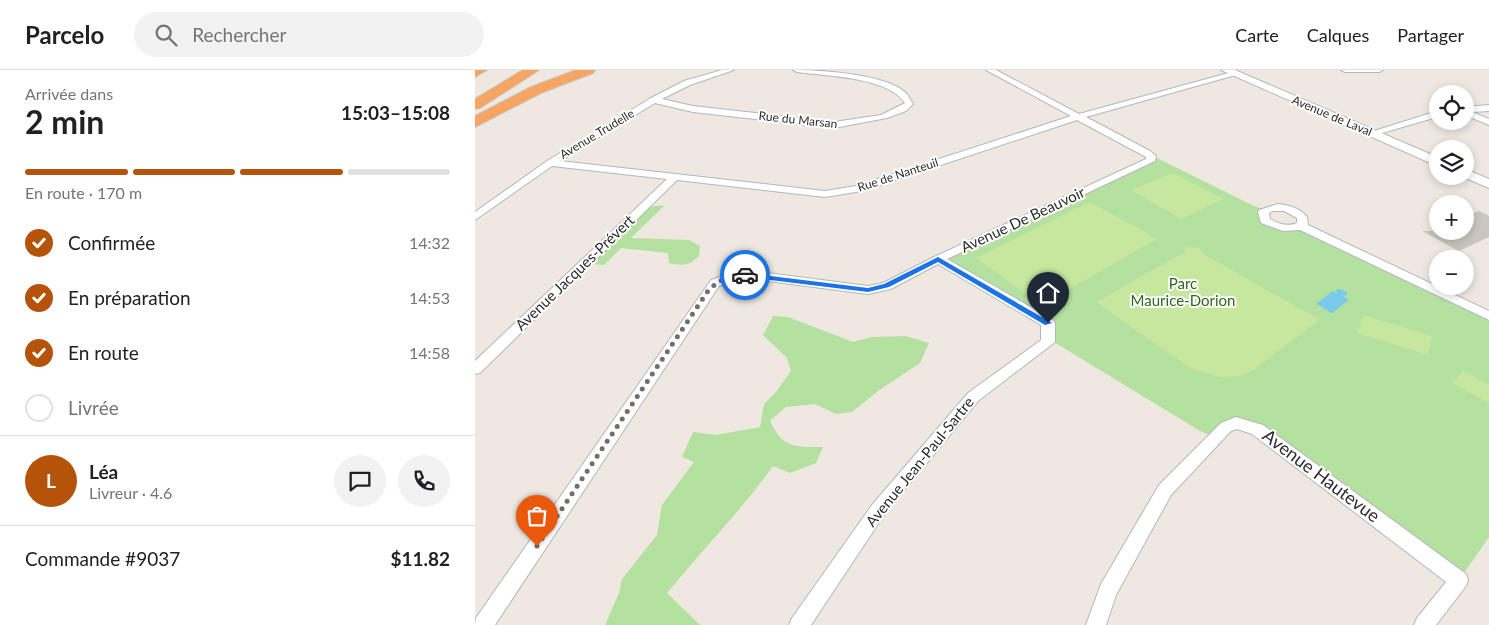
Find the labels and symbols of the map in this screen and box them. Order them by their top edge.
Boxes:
street label: Avenue de Laval [1290,92,1375,139]
street label: Avenue Trudelle [557,105,637,162]
street label: Rue du Marsan [758,108,838,131]
street label: Rue de Nanteuil [856,154,940,195]
street label: Avenue De Beauvoir [958,182,1088,256]
street label: Avenue Jacques-Prévert [511,210,638,334]
courier [720,250,770,300]
pin [1027,272,1069,323]
park label: Parc Maurice-Dorion [1131,274,1235,309]
street label: Avenue Jean-Paul-Sartre [861,393,977,530]
street label: Avenue Hautevue [1259,424,1385,526]
pin [516,495,558,546]

